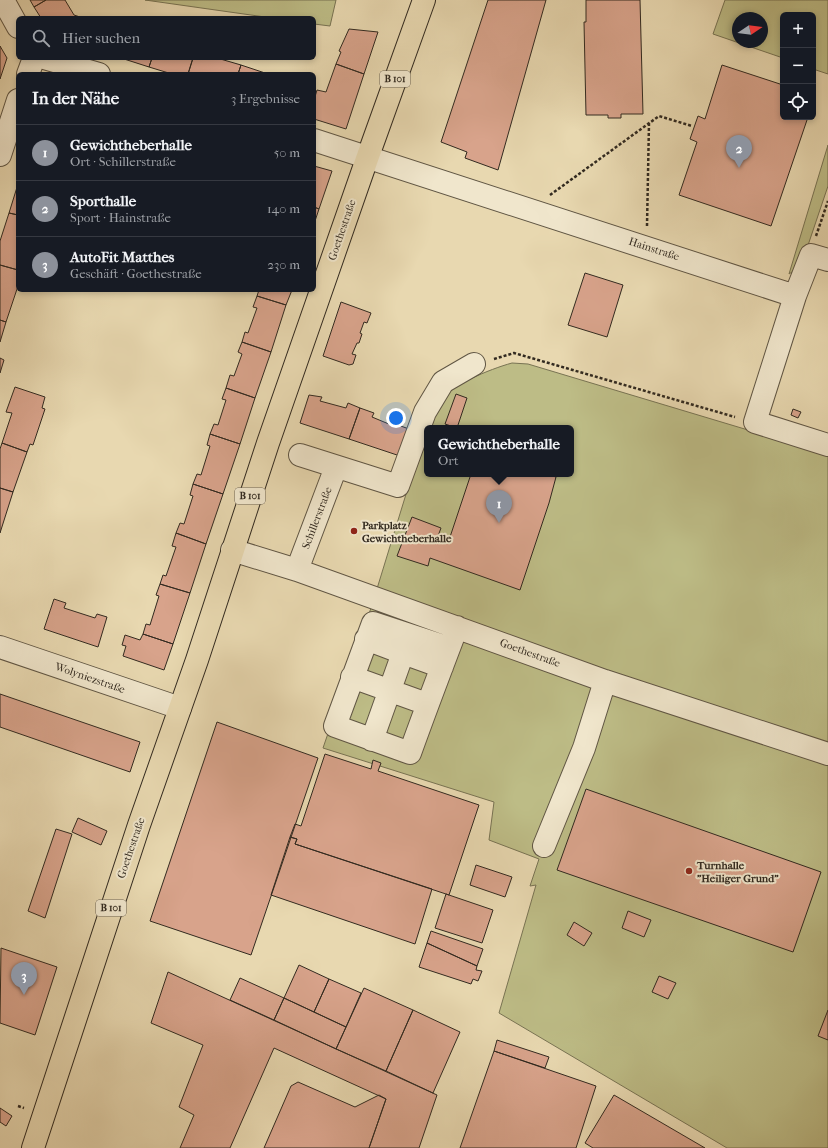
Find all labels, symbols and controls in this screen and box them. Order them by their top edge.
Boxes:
north arrow [732,12,768,48]
map controls [780,12,816,120]
button: + [780,12,816,48]
search box [16,16,316,60]
icon: search [30,27,52,49]
text: Hier suchen [62,29,140,47]
button: − [780,48,816,84]
road number: B 101 [380,71,410,87]
button: locate [780,84,816,120]
text: In der Nähe [32,88,119,108]
text: 3 Ergebnisse [231,91,300,106]
pin: 2 [726,135,752,168]
text: Gewichtheberhalle [70,136,192,154]
text: 1 [43,145,47,160]
text: 50 m [274,145,300,160]
text: Ort · Schillerstraße [70,154,176,169]
text: Sporthalle [70,192,136,210]
street label: Goethestraße [326,197,359,262]
text: 2 [42,201,48,216]
text: 140 m [267,201,300,216]
text: Sport · Hainstraße [70,210,171,225]
street label: Hainstraße [627,235,682,263]
text: AutoFit Matthes [70,248,174,266]
text: 3 [42,257,48,272]
text: 230 m [267,257,300,272]
text: Geschäft · Goethestraße [70,266,202,281]
your location [386,408,406,428]
popup [424,425,574,477]
text: Gewichtheberhalle [438,435,560,453]
text: Ort [438,453,459,468]
street label: Schillerstraße [299,485,335,551]
road number: B 101 [235,488,265,504]
pin: 1 [486,490,512,523]
place label: Parkplatz Gewichtheberhalle [362,519,452,545]
marker: Parkplatz Gewichtheberhalle [349,526,359,536]
street label: Goethestraße [498,636,563,670]
street label: Wolyniezstraße [52,660,127,696]
street label: Goethestraße [115,815,148,880]
place label: Turnhalle "Heiliger Grund" [696,859,779,885]
marker: Turnhalle "Heiliger Grund" [684,866,694,876]
road number: B 101 [96,900,126,916]
pin: 3 [11,962,37,995]

